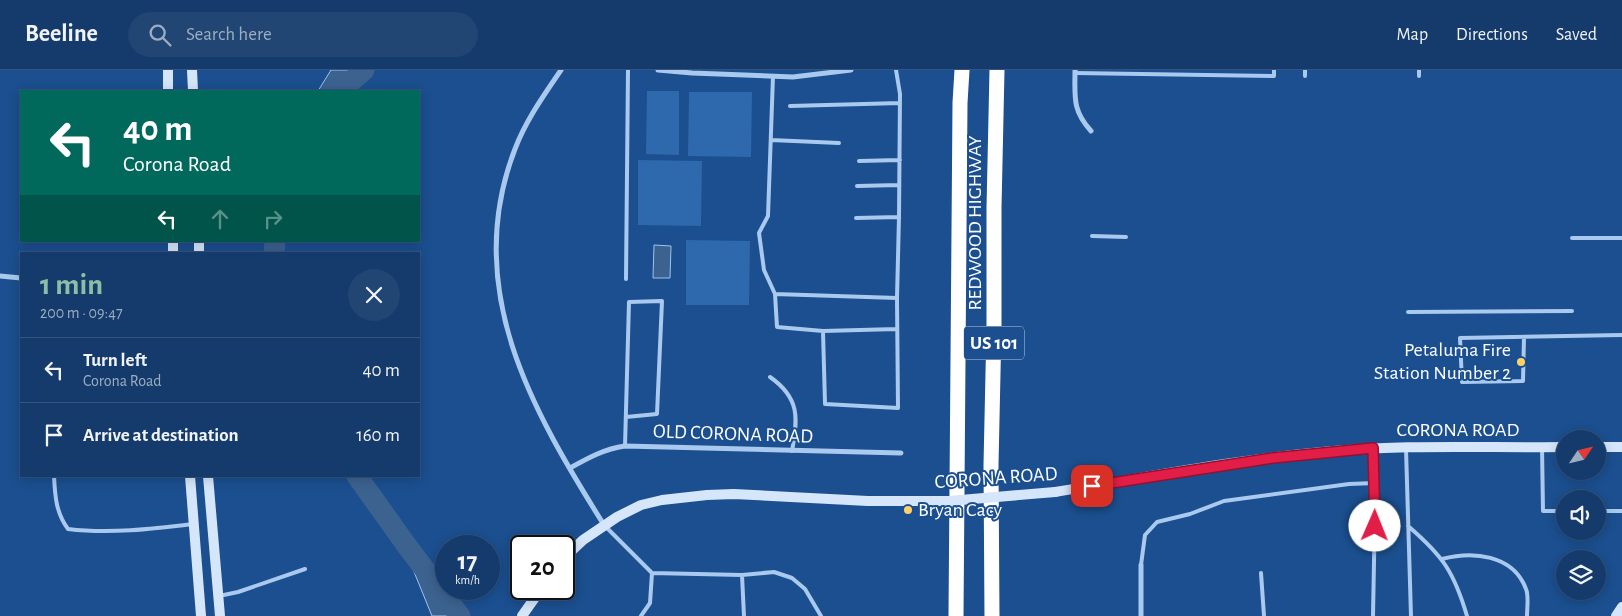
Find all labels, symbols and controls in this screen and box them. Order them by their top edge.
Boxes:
search box [128,12,478,57]
icon: search [146,21,174,49]
text: Beeline [25,22,98,46]
text: Search here [186,25,272,44]
text: Map [1397,26,1428,44]
text: Directions [1456,26,1528,44]
text: Saved [1556,26,1597,44]
icon: left [40,110,105,175]
text: 40 m [123,112,192,147]
street label: REDWOOD HIGHWAY [965,135,985,311]
text: Corona Road [123,153,231,175]
icon: left [153,205,181,233]
icon: ahead [206,205,234,233]
icon: right [259,205,287,233]
button: close [348,269,400,321]
text: 1 min [40,270,103,300]
text: 200 m · 09:47 [40,305,123,321]
road number: US 101 [964,326,1024,360]
place label: Petaluma Fire Station Number 2 [1374,340,1511,383]
text: Turn left [83,351,147,370]
icon: left [40,356,68,384]
marker: Petaluma Fire Station Number 2 [1515,356,1527,368]
text: 40 m [362,361,400,380]
text: Corona Road [83,373,162,389]
street label: CORONA ROAD [1397,420,1520,440]
icon: arrive [40,421,68,449]
street label: OLD CORONA ROAD [653,421,813,447]
text: Arrive at destination [83,426,239,445]
text: 160 m [356,426,400,445]
north arrow [1556,430,1606,480]
map controls [1556,430,1606,600]
street label: CORONA ROAD [934,464,1058,492]
pin [1071,465,1113,507]
icon: arrive [1078,472,1106,500]
button: sound [1556,490,1606,540]
position arrow [1348,499,1400,551]
place label: Bryan Cacy [918,500,1002,520]
marker: Bryan Cacy [902,504,914,516]
speed limit sign: 20 [510,535,575,600]
text: 17 [458,549,477,574]
button: layers [1556,550,1606,600]
text: km/h [455,574,480,586]

